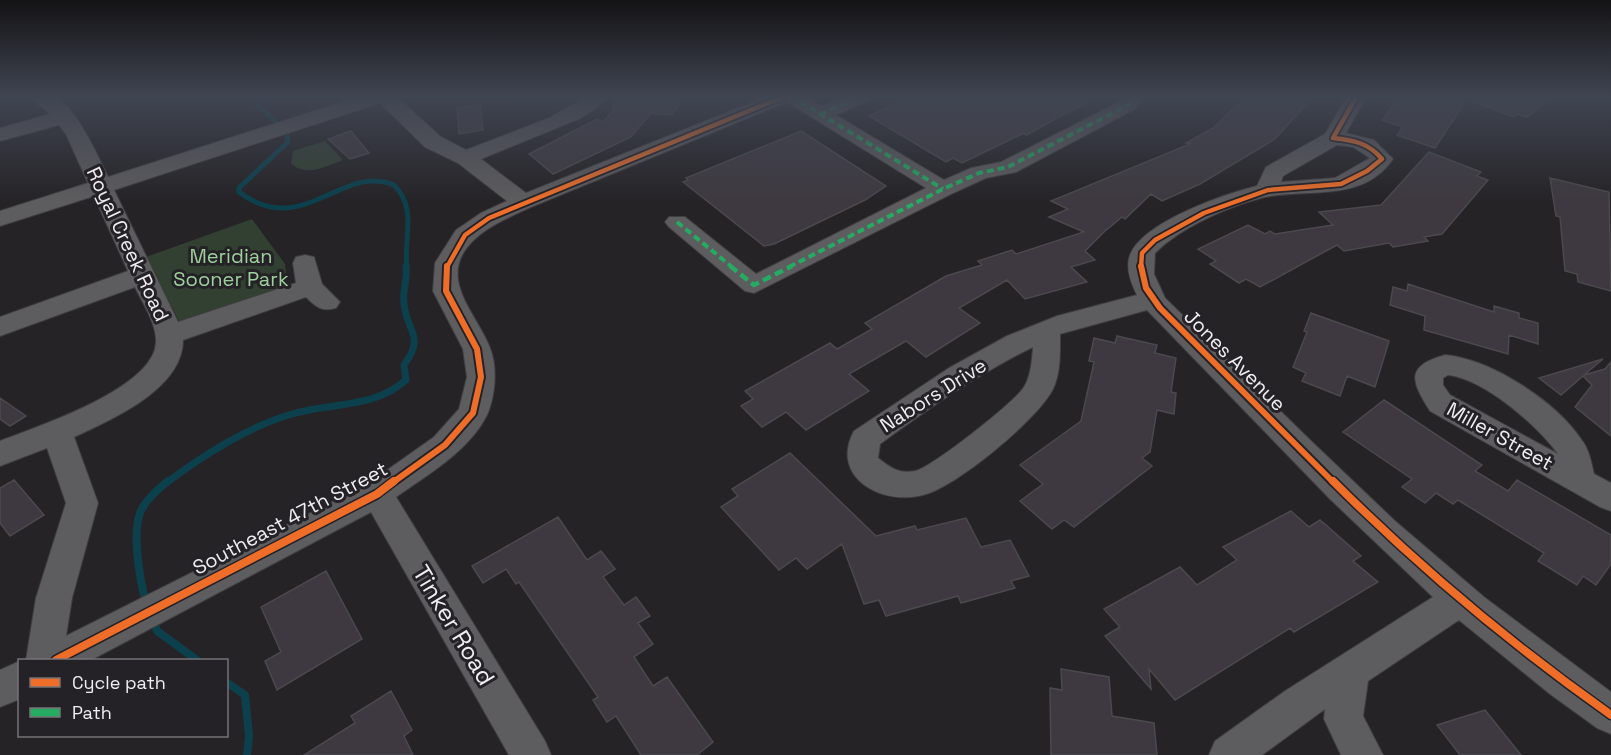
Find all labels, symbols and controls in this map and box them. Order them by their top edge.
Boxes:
street label: Royal Creek Road [81,163,175,325]
park label: Meridian Sooner Park [173,243,289,292]
street label: Jones Avenue [1178,303,1292,417]
street label: Nabors Drive [875,352,991,438]
street label: Miller Street [1442,396,1558,476]
street label: Southeast 47th Street [188,456,392,580]
street label: Tinker Road [406,559,502,691]
legend [18,659,228,737]
text: Cycle path [72,671,166,694]
text: Path [72,701,112,724]

